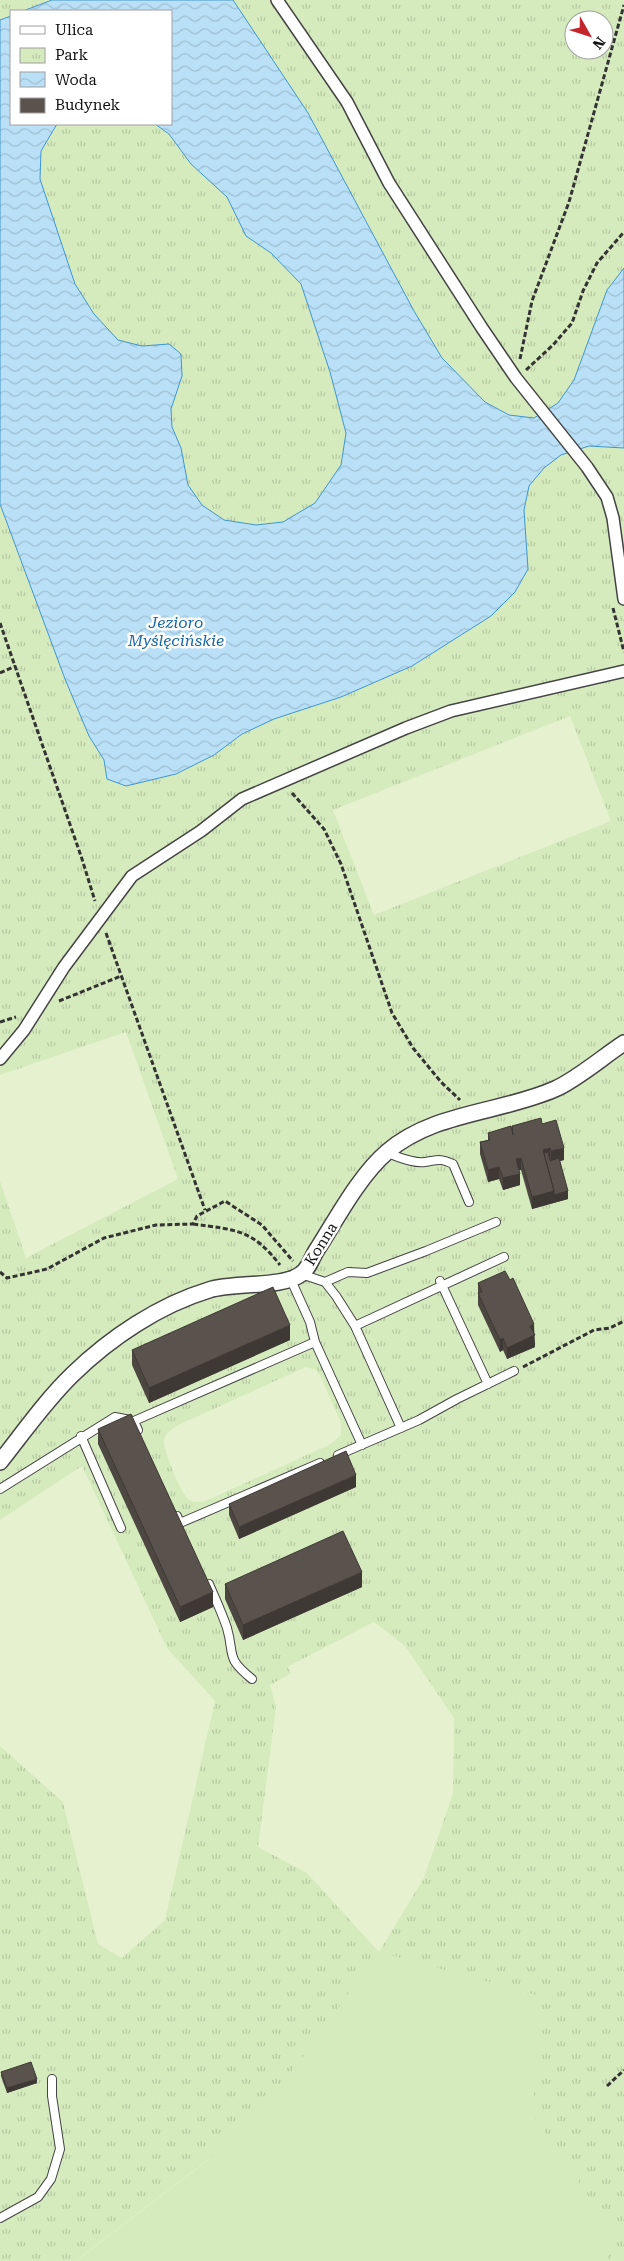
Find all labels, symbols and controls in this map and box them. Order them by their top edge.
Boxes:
legend [10,10,172,125]
north arrow [564,10,614,60]
text: Ulica [55,21,93,39]
text: N [589,34,609,53]
text: Park [55,46,89,64]
text: Woda [55,71,97,89]
text: Budynek [55,96,120,114]
water label: Jezioro Myślęcińskie [127,613,224,650]
street label: Konna [301,1219,341,1269]

